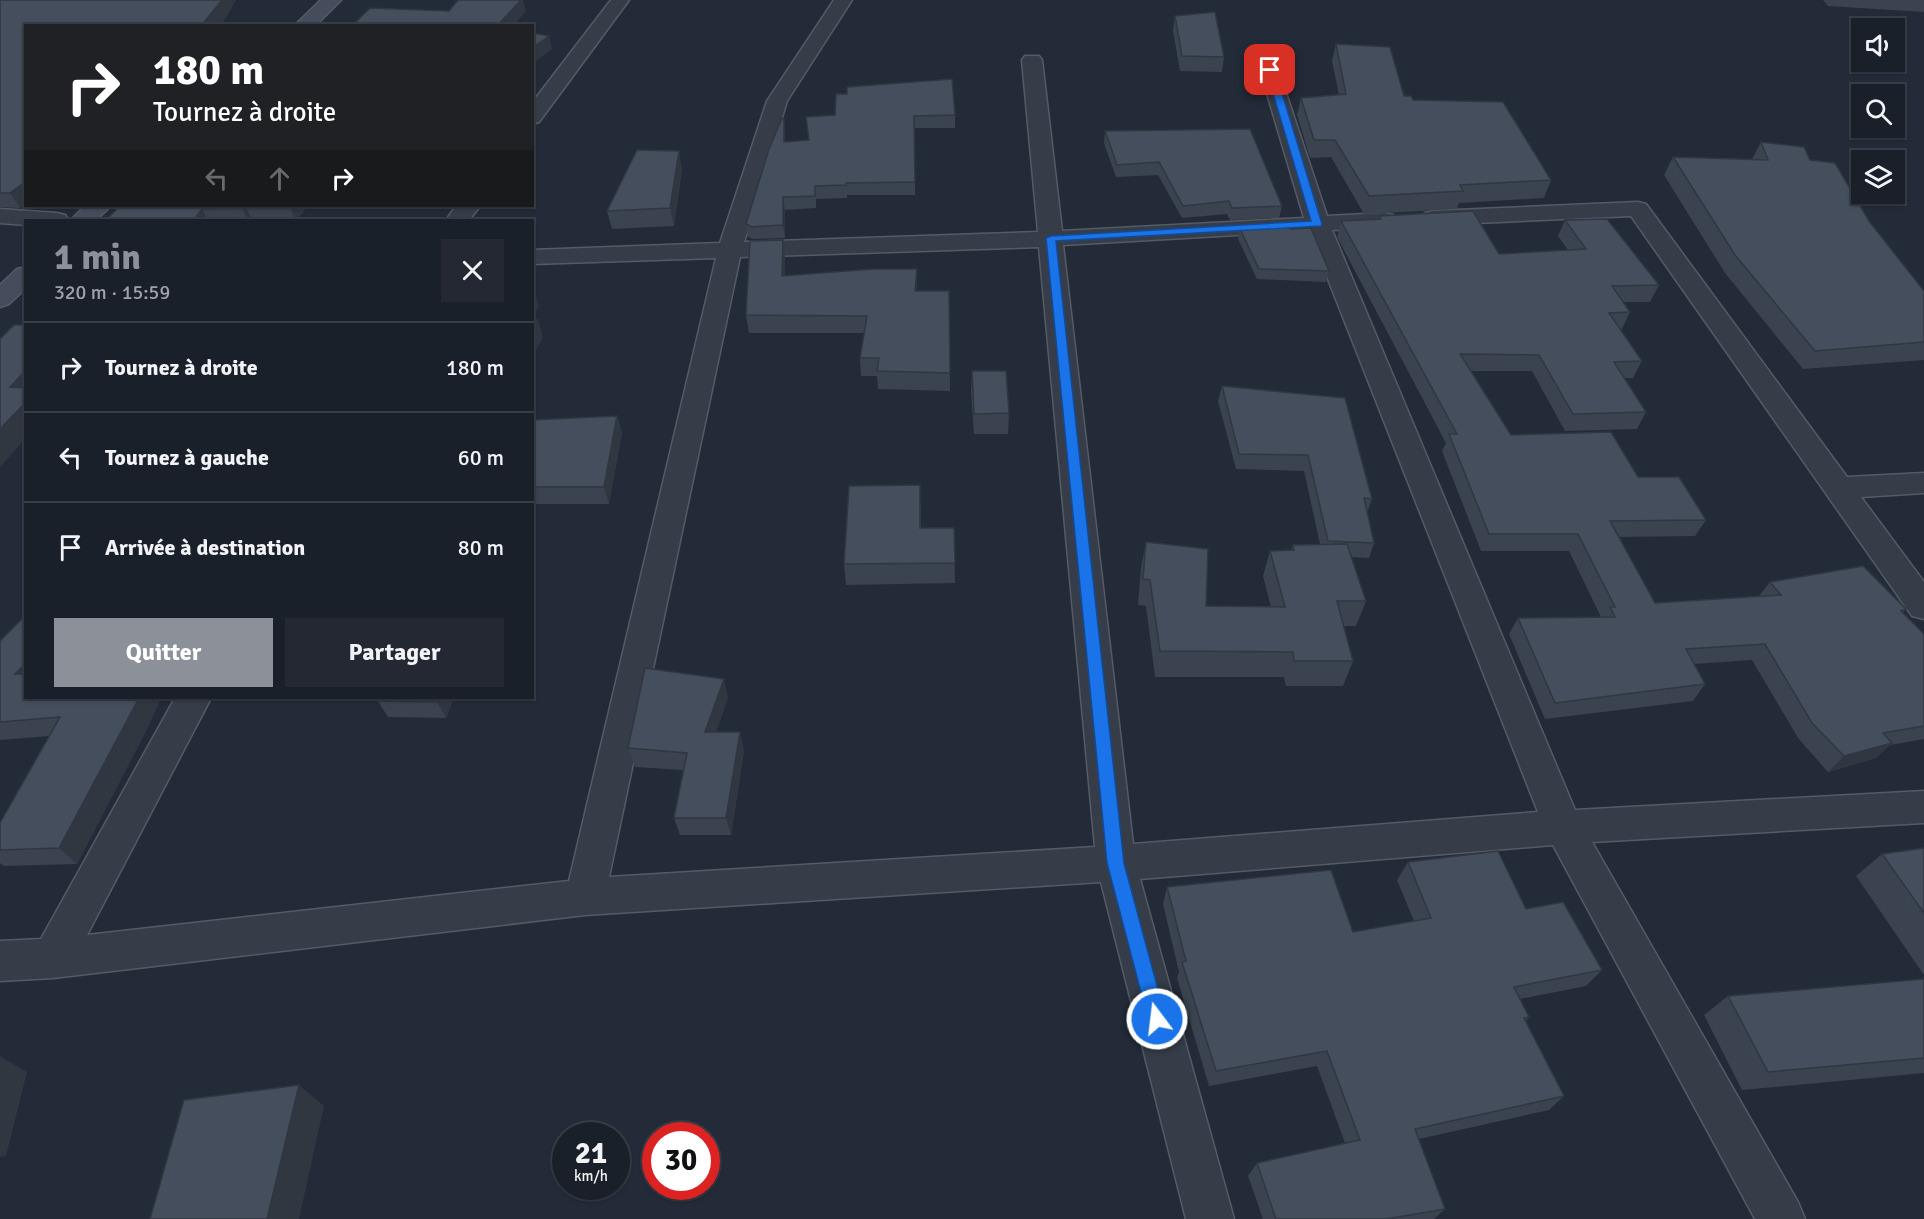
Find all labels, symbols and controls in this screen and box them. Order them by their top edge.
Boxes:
map controls [1851,18,1905,204]
button: sound [1851,18,1905,72]
pin [1244,44,1295,95]
text: 180 m [153,45,264,96]
icon: right [54,48,132,126]
icon: arrive [1253,53,1286,86]
button: search [1851,84,1905,138]
text: Tournez à droite [153,96,336,129]
button: layers [1851,150,1905,204]
icon: left [200,162,233,195]
icon: ahead [263,162,296,195]
icon: right [326,162,359,195]
text: 1 min [54,235,141,280]
button: close [441,239,504,302]
text: 320 m · 15:59 [54,280,170,305]
icon: right [54,351,87,384]
text: Tournez à droite [105,354,258,381]
text: 180 m [446,354,504,381]
icon: left [54,441,87,474]
text: Tournez à gauche [105,444,269,471]
text: 60 m [458,444,504,471]
icon: arrive [54,531,87,564]
text: Arrivée à destination [105,534,305,561]
text: 80 m [458,534,504,561]
button: Quitter [54,618,273,687]
button: Partager [285,618,504,687]
position arrow [1125,987,1189,1051]
speed limit sign: 30 [642,1122,720,1200]
text: 21 [575,1135,607,1172]
text: km/h [574,1167,608,1185]

